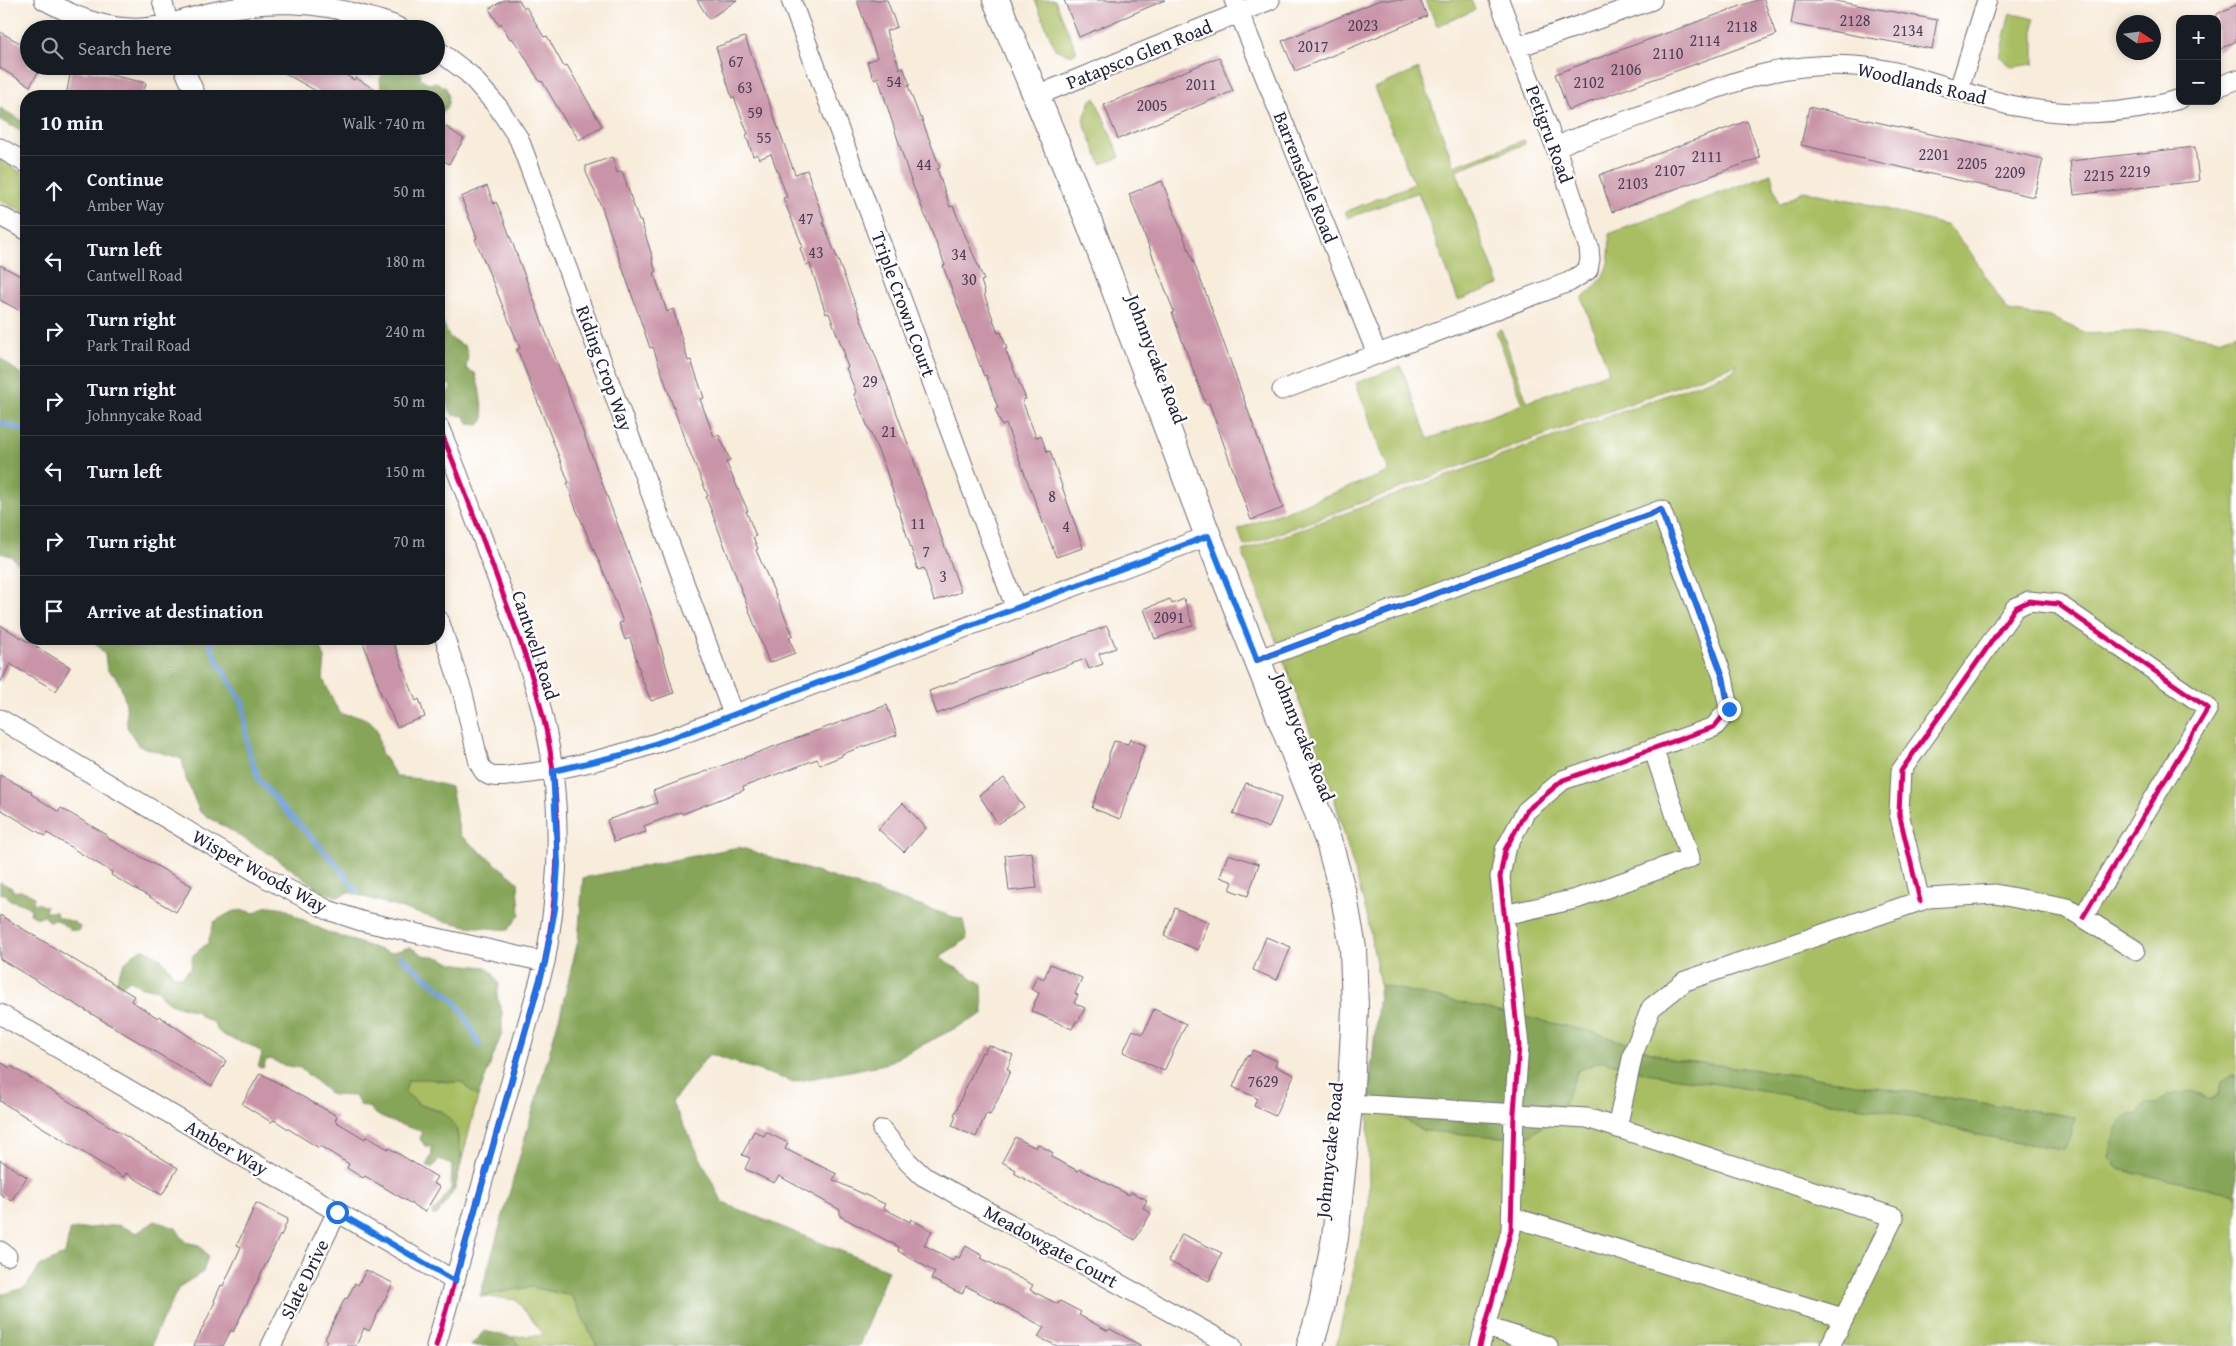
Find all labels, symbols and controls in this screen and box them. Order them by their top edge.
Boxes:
house number: 2128 [1840,8,1871,32]
street label: Patapsco Glen Road [1062,12,1217,96]
house number: 2023 [1348,13,1378,37]
house number: 2118 [1727,14,1758,38]
north arrow [2116,15,2161,60]
map controls [2176,15,2221,105]
button: + [2176,15,2221,60]
house number: 2134 [1893,18,1924,42]
search box [20,20,445,75]
house number: 2114 [1690,28,1721,52]
icon: search [38,34,66,62]
text: Search here [78,34,172,62]
house number: 2017 [1298,34,1329,58]
house number: 2110 [1653,41,1684,65]
house number: 67 [728,49,744,73]
street label: Woodlands Road [1855,55,1990,112]
house number: 2106 [1611,57,1642,81]
button: − [2176,60,2221,105]
house number: 54 [886,69,902,93]
house number: 2102 [1574,70,1604,94]
house number: 2011 [1186,72,1216,96]
house number: 63 [737,75,753,99]
street label: Petigru Road [1519,81,1581,188]
house number: 2005 [1137,93,1167,117]
house number: 59 [747,100,763,124]
text: 10 min [40,107,103,138]
street label: Barrensdale Road [1267,107,1345,248]
text: Walk · 740 m [342,111,425,135]
house number: 55 [756,125,772,149]
house number: 2201 [1919,142,1949,166]
house number: 2111 [1692,144,1722,168]
house number: 2205 [1957,151,1987,175]
house number: 44 [916,152,932,176]
house number: 2107 [1655,158,1686,182]
house number: 2219 [2120,159,2151,183]
house number: 2209 [1995,160,2026,184]
house number: 2215 [2084,163,2114,187]
text: Continue [87,165,164,193]
house number: 2103 [1618,171,1648,195]
icon: ahead [40,177,68,205]
text: 50 m [393,179,425,203]
text: Amber Way [87,193,164,217]
house number: 47 [798,206,814,230]
street label: Triple Crown Court [865,227,943,381]
text: Turn left [87,235,162,263]
house number: 43 [808,240,824,264]
house number: 34 [951,242,967,266]
icon: left [40,247,68,275]
text: 180 m [385,249,425,273]
text: Cantwell Road [87,263,182,287]
house number: 30 [961,267,977,291]
street label: Johnnycake Road [1119,288,1195,429]
street label: Riding Crop Way [569,301,641,435]
text: Turn right [87,305,176,333]
icon: right [40,317,68,345]
text: 240 m [385,319,425,343]
text: Park Trail Road [87,333,190,357]
house number: 29 [862,369,878,393]
text: Turn right [87,375,176,403]
icon: right [40,387,68,415]
text: 50 m [393,389,425,413]
text: Johnnycake Road [87,403,202,427]
house number: 21 [881,419,897,443]
icon: left [40,457,68,485]
text: Turn left [87,457,162,485]
text: 150 m [385,459,425,483]
house number: 8 [1048,484,1056,508]
house number: 11 [910,511,926,535]
house number: 4 [1062,514,1070,538]
icon: right [40,527,68,555]
text: Turn right [87,527,176,555]
text: 70 m [393,529,425,553]
house number: 7 [922,539,930,563]
house number: 3 [939,564,947,588]
street label: Cantwell Road [505,587,567,704]
icon: arrive [40,597,68,625]
text: Arrive at destination [87,597,263,625]
house number: 2091 [1154,605,1184,629]
street label: Johnnycake Road [1265,667,1343,806]
route end [1718,698,1741,721]
street label: Wisper Woods Way [187,822,333,920]
house number: 7629 [1248,1069,1279,1093]
street label: Johnnycake Road [1308,1080,1350,1221]
street label: Amber Way [180,1112,274,1182]
street label: Meadowgate Court [979,1197,1123,1295]
route start [326,1201,349,1224]
street label: Slate Drive [273,1234,335,1324]

